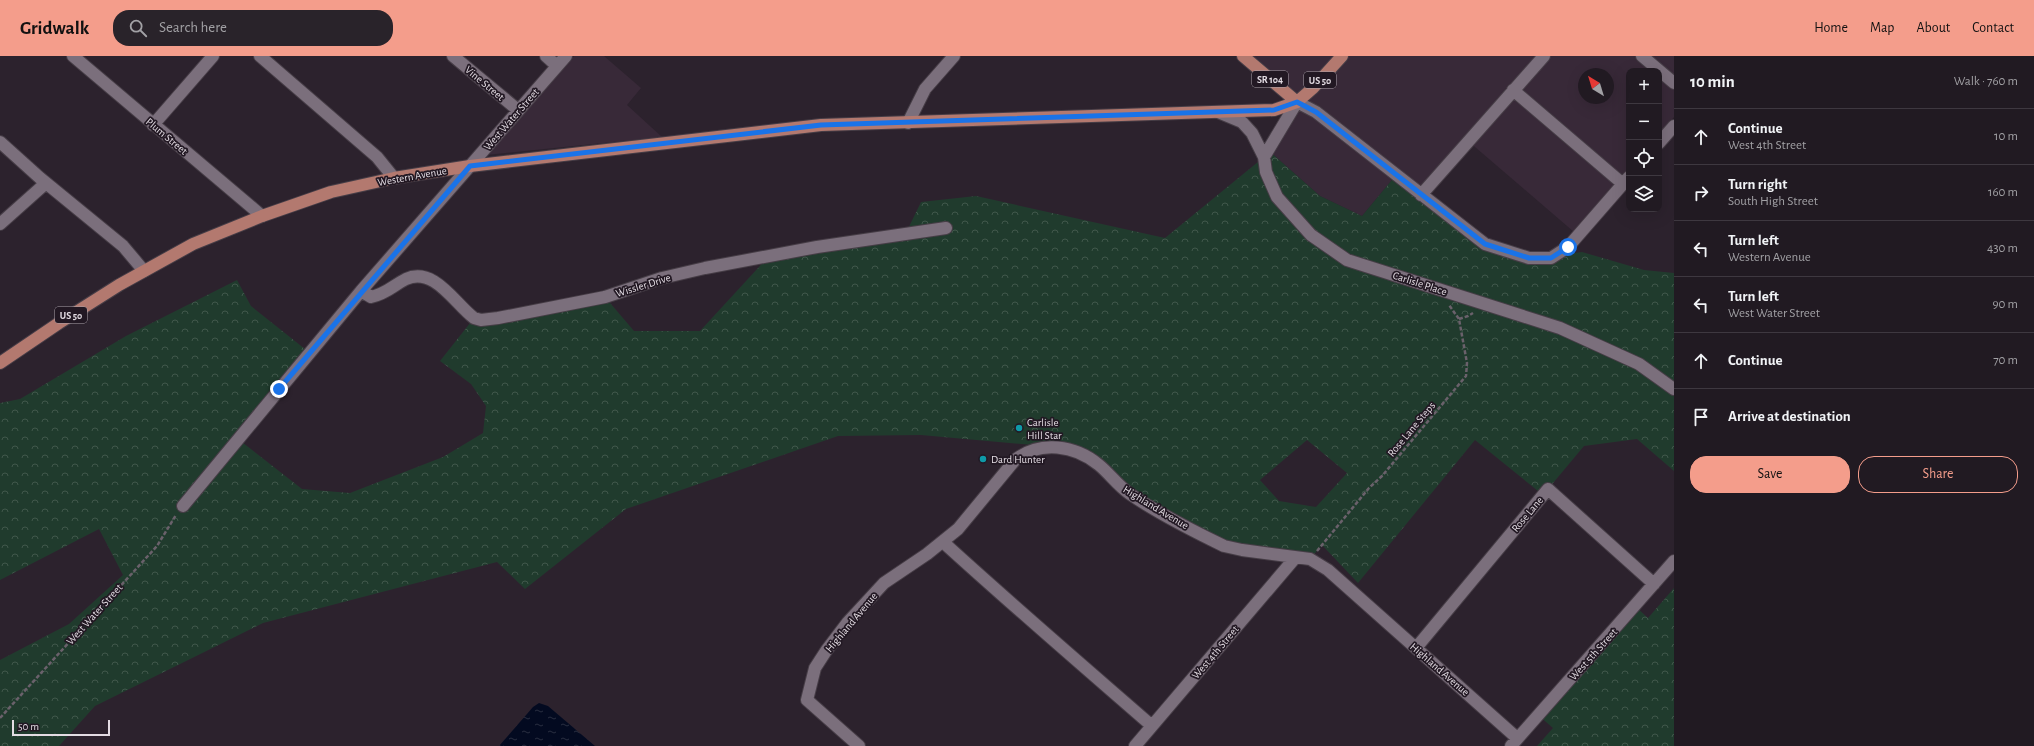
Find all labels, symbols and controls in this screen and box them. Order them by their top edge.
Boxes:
search box [113,10,393,46]
icon: search [127,17,149,39]
text: Gridwalk [20,19,89,38]
text: Search here [159,20,227,35]
text: Home [1814,21,1848,35]
text: Map [1870,21,1894,35]
text: About [1916,21,1950,35]
text: Contact [1972,21,2014,35]
street label: Vine Street [463,64,507,103]
north arrow [1578,68,1614,104]
map controls [1626,68,1662,212]
button: + [1626,68,1662,104]
road number: SR 104 [1252,71,1288,87]
road number: US 50 [1304,72,1336,88]
text: 10 min [1690,73,1735,90]
text: Walk · 760 m [1954,75,2018,88]
street label: West Water Street [482,86,541,152]
button: − [1626,104,1662,140]
street label: Plum Street [144,116,190,157]
text: Continue [1728,121,1783,136]
icon: ahead [1690,126,1712,148]
text: 10 m [1994,130,2018,143]
text: West 4th Street [1728,139,1806,152]
button: locate [1626,140,1662,176]
street label: Western Avenue [377,165,448,188]
button: layers [1626,176,1662,212]
text: Turn right [1728,177,1787,192]
icon: right [1690,182,1712,204]
text: 160 m [1988,186,2018,199]
text: South High Street [1728,195,1818,208]
text: Turn left [1728,233,1779,248]
route start [1559,238,1577,256]
icon: left [1690,238,1712,260]
text: 430 m [1987,242,2018,255]
text: Western Avenue [1728,251,1811,264]
street label: Carlisle Place [1391,270,1448,297]
street label: Wissler Drive [614,272,672,299]
text: Turn left [1728,289,1779,304]
icon: left [1690,294,1712,316]
text: 90 m [1992,298,2018,311]
road number: US 50 [55,307,87,323]
text: West Water Street [1728,307,1820,320]
icon: ahead [1690,350,1712,372]
text: Continue [1728,353,1783,368]
text: 70 m [1993,354,2018,367]
route end [270,380,288,398]
street label: Rose Lane Steps [1385,400,1437,459]
icon: arrive [1690,406,1712,428]
text: Arrive at destination [1728,409,1851,424]
place label: Carlisle Hill Star [1027,417,1062,441]
marker: Carlisle Hill Star [1014,423,1024,433]
marker: Dard Hunter [978,454,988,464]
place label: Dard Hunter [991,454,1045,465]
button: Save [1690,456,1850,493]
button: Share [1858,456,2018,493]
street label: Highland Avenue [1121,484,1190,531]
street label: Rose Lane [1510,495,1545,534]
street label: West Water Street [64,581,125,647]
street label: Highland Avenue [823,590,879,654]
street label: West 4th Street [1190,623,1241,681]
street label: West 5th Street [1567,626,1620,682]
street label: Highland Avenue [1408,641,1471,698]
scale bar [12,718,110,737]
text: 50 m [18,721,39,732]

